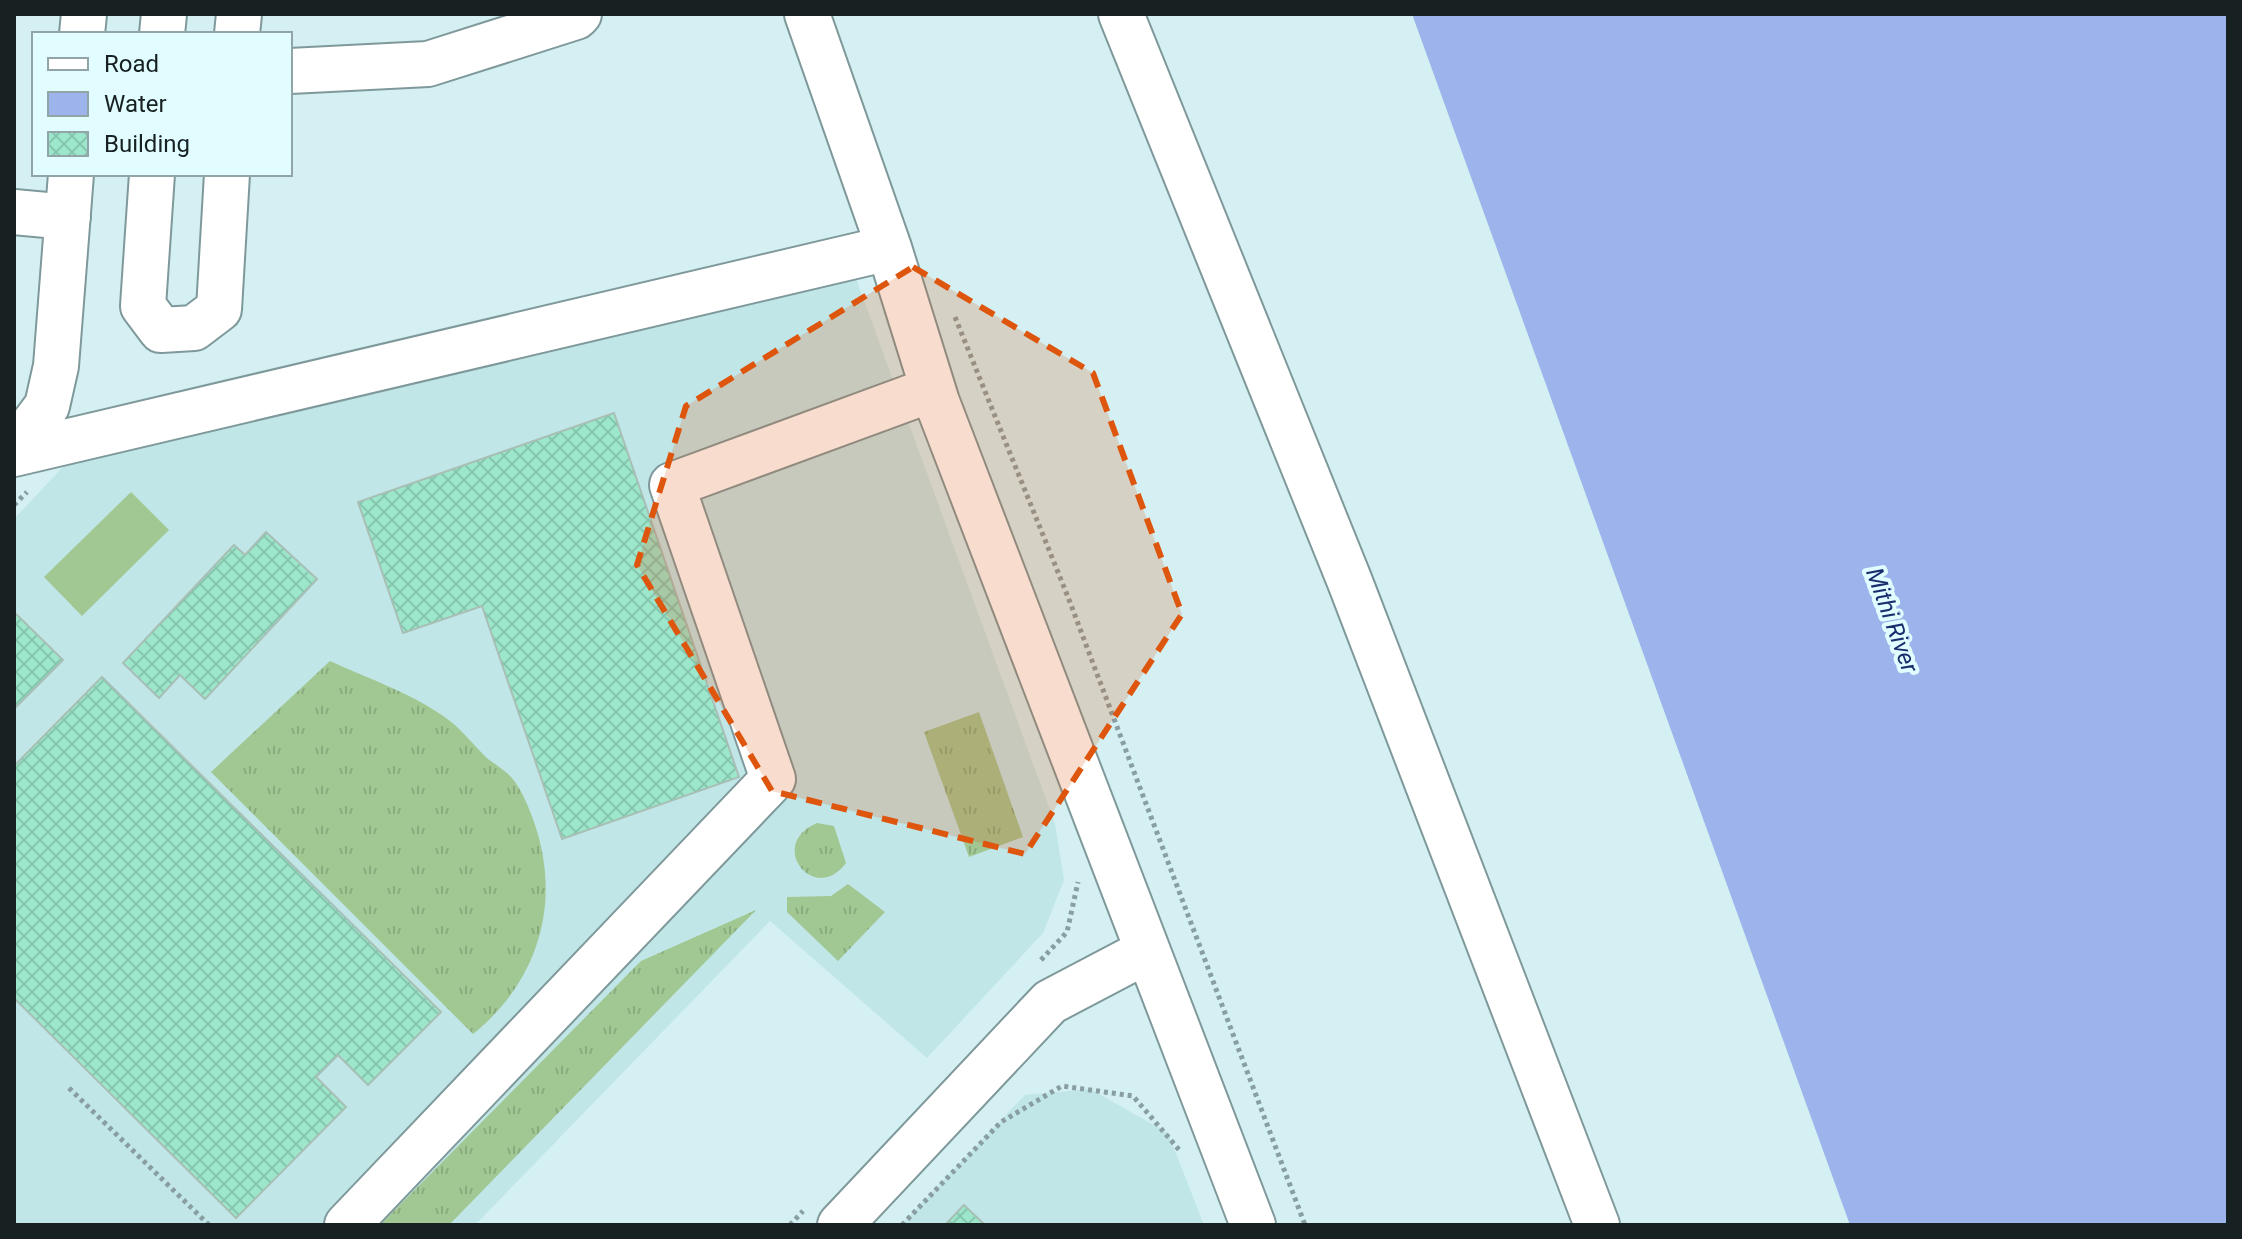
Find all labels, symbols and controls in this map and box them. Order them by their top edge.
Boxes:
legend [32,32,292,176]
text: Road [104,50,159,78]
text: Water [104,90,167,118]
text: Building [104,130,190,158]
water label: Mithi River [1860,564,1924,677]

